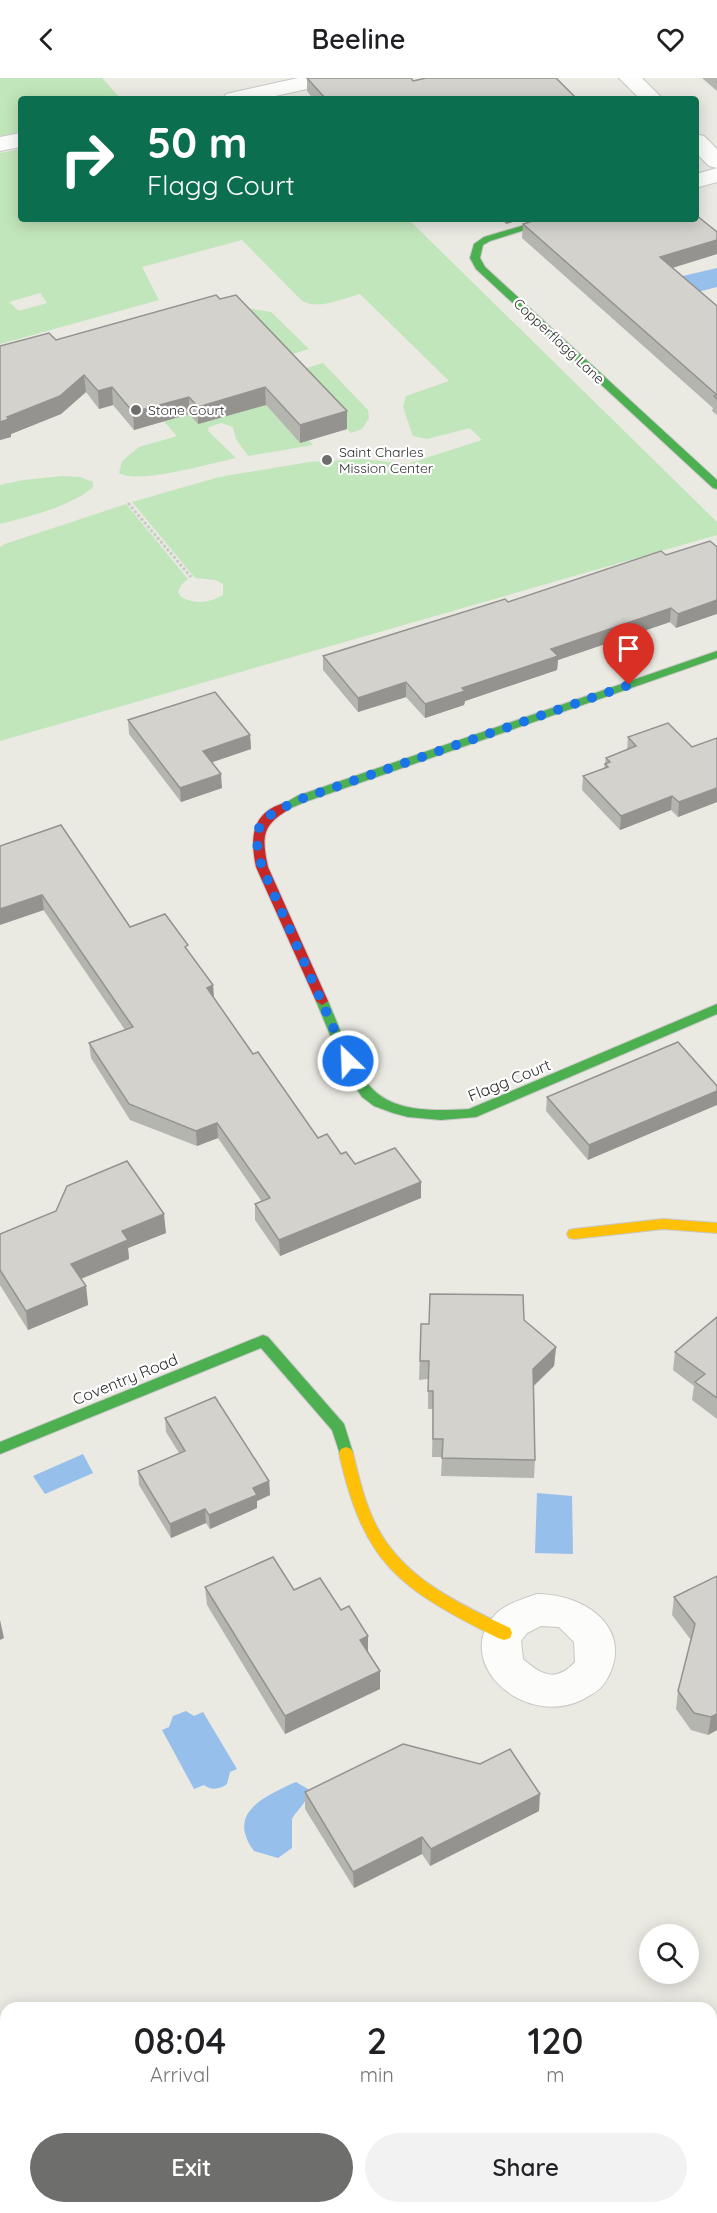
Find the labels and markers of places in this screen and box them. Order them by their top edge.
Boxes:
place label: Stone Court [148,401,225,419]
marker: Stone Court [129,403,143,417]
place label: Saint Charles Mission Center [339,443,434,477]
marker: Saint Charles Mission Center [320,453,334,467]
pin [603,623,654,685]

